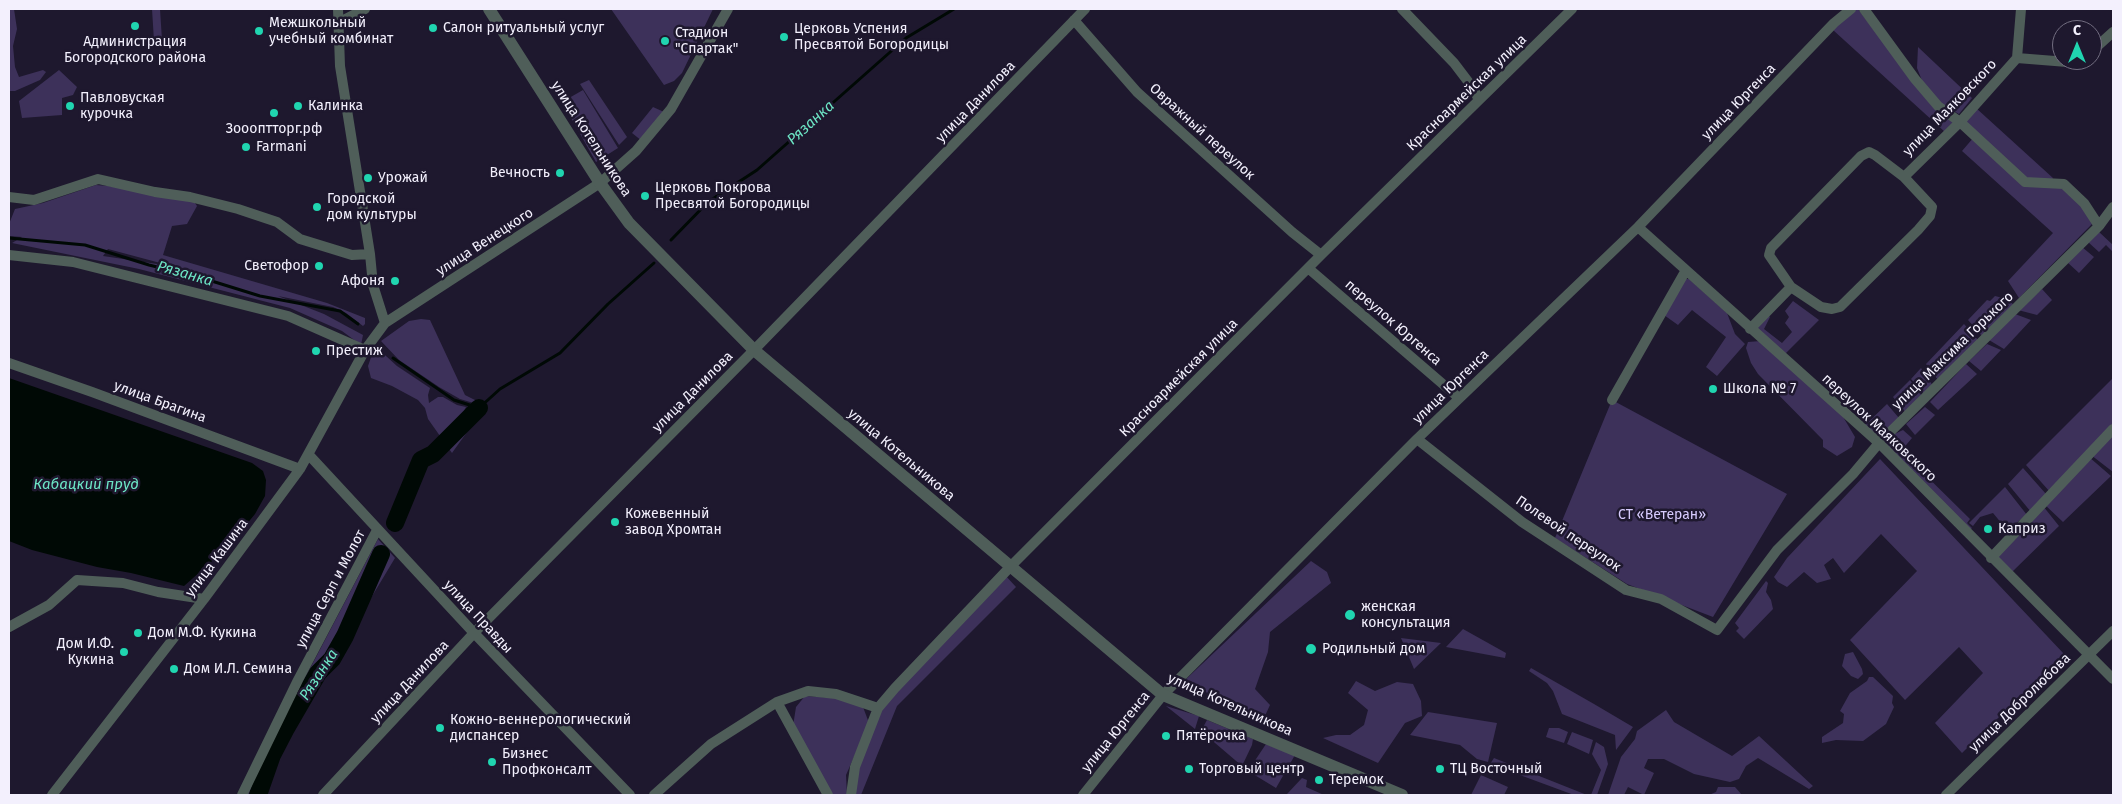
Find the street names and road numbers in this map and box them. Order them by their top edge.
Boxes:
street label: Красноармейская улица [1404,31,1530,155]
street label: улица Маяковского [1900,56,2000,160]
street label: улица Данилова [933,58,1019,146]
street label: улица Юргенса [1698,60,1780,144]
street label: улица Котельникова [547,78,635,200]
street label: Овражный переулок [1146,80,1258,184]
street label: улица Венецкого [433,204,537,280]
street label: переулок Юргенса [1341,277,1445,369]
street label: улица Максима Горького [1889,288,2017,414]
street label: Красноармейская улица [1116,315,1242,441]
street label: улица Юргенса [1409,346,1493,428]
street label: улица Данилова [649,348,737,436]
street label: переулок Маяковского [1818,370,1940,486]
street label: улица Брагина [112,378,208,426]
street label: улица Котельникова [844,405,958,505]
street label: Полевой переулок [1512,493,1624,575]
street label: улица Кашина [182,515,252,601]
street label: улица Серп и Молот [293,527,369,651]
street label: улица Правды [440,577,516,657]
street label: улица Данилова [367,637,453,727]
street label: улица Добролюбова [1966,650,2074,756]
street label: улица Котельникова [1165,670,1295,740]
street label: улица Юргенса [1078,688,1154,776]

